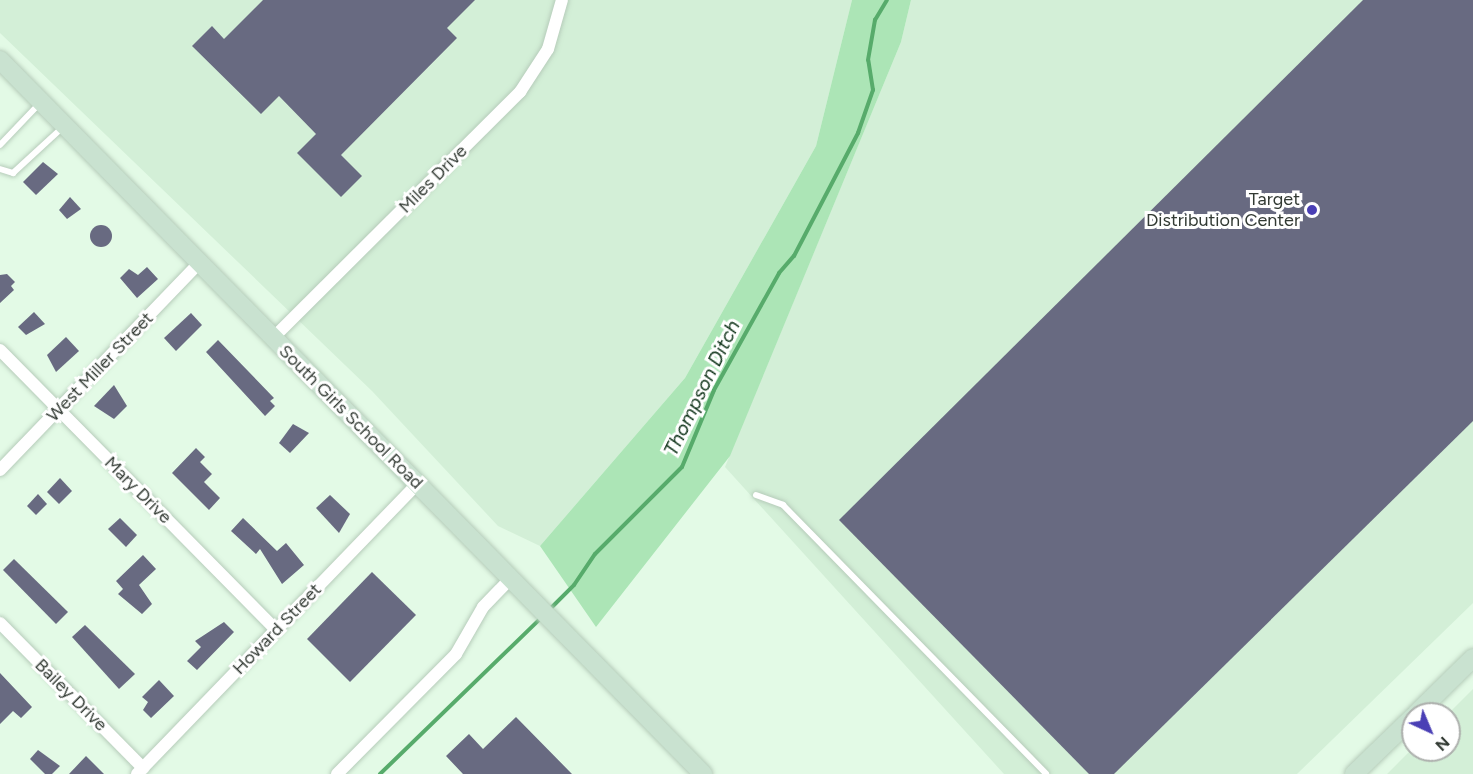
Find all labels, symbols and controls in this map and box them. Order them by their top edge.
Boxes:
street label: Miles Drive [394,140,472,218]
place label: Target Distribution Center [1146,189,1300,232]
marker: Target Distribution Center [1305,203,1319,217]
street label: West Miller Street [42,308,158,426]
water label: Thompson Ditch [659,316,745,460]
street label: South Girls School Road [274,340,428,494]
street label: Mary Drive [100,452,176,528]
street label: Howard Street [228,579,326,679]
street label: Bailey Drive [30,654,112,736]
north arrow [1401,702,1461,762]
text: N [1431,733,1454,755]

